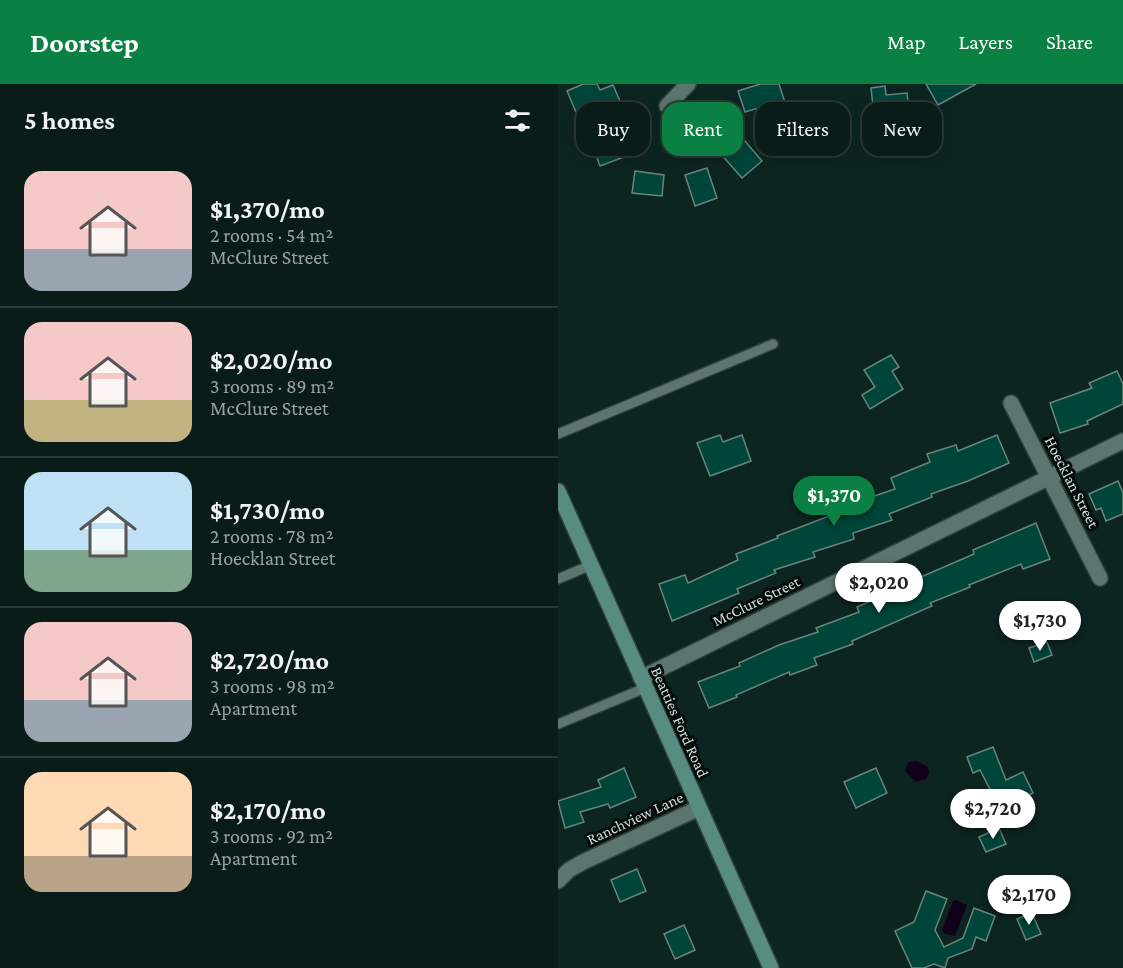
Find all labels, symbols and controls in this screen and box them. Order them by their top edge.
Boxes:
text: Doorstep [30,27,139,58]
text: Map [887,30,926,54]
text: Layers [959,30,1013,54]
text: Share [1046,30,1093,54]
chip: Buy [576,102,650,156]
chip: Rent [662,102,743,156]
chip: Filters [755,102,850,156]
chip: New [862,102,942,156]
icon: filters [501,104,534,137]
text: 5 homes [24,106,115,135]
icon: home [72,195,144,267]
text: $1,370/mo [210,195,325,224]
text: 2 rooms · 54 m² [210,224,333,246]
text: McClure Street [210,246,329,268]
icon: home [72,346,144,418]
text: $2,020/mo [210,346,333,375]
text: 3 rooms · 89 m² [210,375,334,397]
text: McClure Street [210,397,329,419]
street label: Hoecklan Street [1042,433,1103,531]
pin: $1,370 [785,476,883,527]
text: $1,370 [807,484,861,506]
icon: home [72,496,144,568]
text: $1,730/mo [210,496,325,525]
text: 2 rooms · 78 m² [210,525,334,547]
text: Hoecklan Street [210,547,335,569]
pin: $2,020 [830,563,928,614]
text: $2,020 [849,571,909,593]
street label: McClure Street [710,572,803,629]
pin: $1,730 [991,601,1089,652]
text: $1,730 [1013,609,1067,631]
icon: home [72,646,144,718]
text: $2,720/mo [210,646,329,675]
street label: Beatties Ford Road [648,664,712,780]
text: 3 rooms · 98 m² [210,675,335,697]
text: Apartment [210,697,297,719]
street label: Ranchview Lane [584,788,686,848]
pin: $2,720 [944,789,1042,840]
icon: home [72,796,144,868]
text: $2,170/mo [210,796,326,825]
text: $2,720 [964,797,1022,819]
text: 3 rooms · 92 m² [210,825,333,847]
text: Apartment [210,847,297,869]
pin: $2,170 [980,875,1078,926]
text: $2,170 [1002,883,1056,905]

